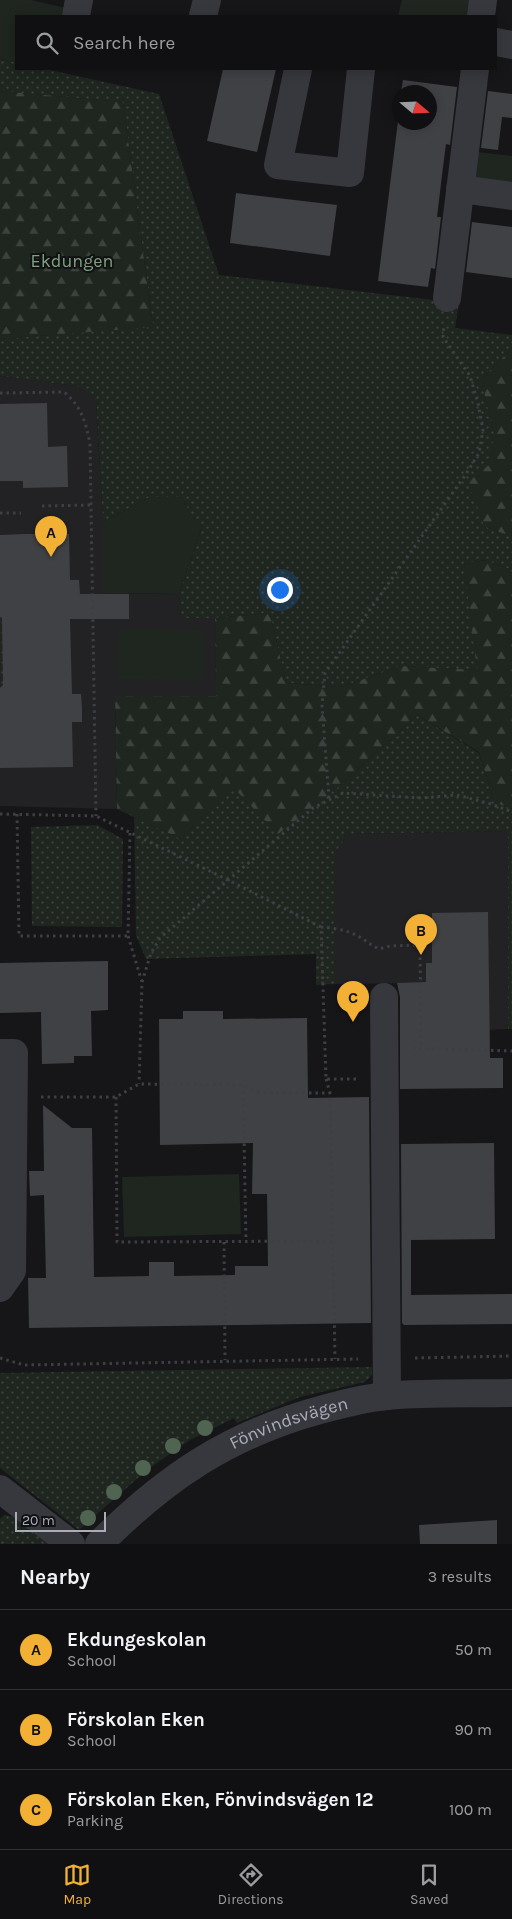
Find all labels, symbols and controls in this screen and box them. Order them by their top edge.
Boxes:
search box [15,15,497,70]
icon: search [33,29,61,57]
text: Search here [73,32,175,54]
north arrow [392,85,437,130]
park label: Ekdungen [31,250,113,272]
pin: A [35,516,67,557]
your location [267,577,293,603]
pin: B [405,914,437,955]
pin: C [337,981,369,1022]
street label: Fönvindsvägen [226,1392,350,1454]
scale bar [15,1509,106,1532]
text: 20 m [22,1512,55,1529]
text: Nearby [20,1565,90,1589]
text: 3 results [428,1567,492,1586]
text: Ekdungeskolan [67,1629,207,1651]
text: A [31,1640,41,1659]
text: 50 m [455,1640,492,1659]
text: School [67,1651,117,1670]
text: Förskolan Eken [67,1709,205,1731]
text: B [31,1720,41,1739]
text: 90 m [454,1720,492,1739]
text: School [67,1731,117,1750]
text: Förskolan Eken, Fönvindsvägen 12 [67,1789,373,1811]
text: C [31,1800,41,1819]
text: 100 m [449,1800,492,1819]
text: Parking [67,1811,123,1830]
tab: Map [63,1861,91,1908]
tab: Directions [218,1861,284,1908]
tab: Saved [410,1861,449,1908]

